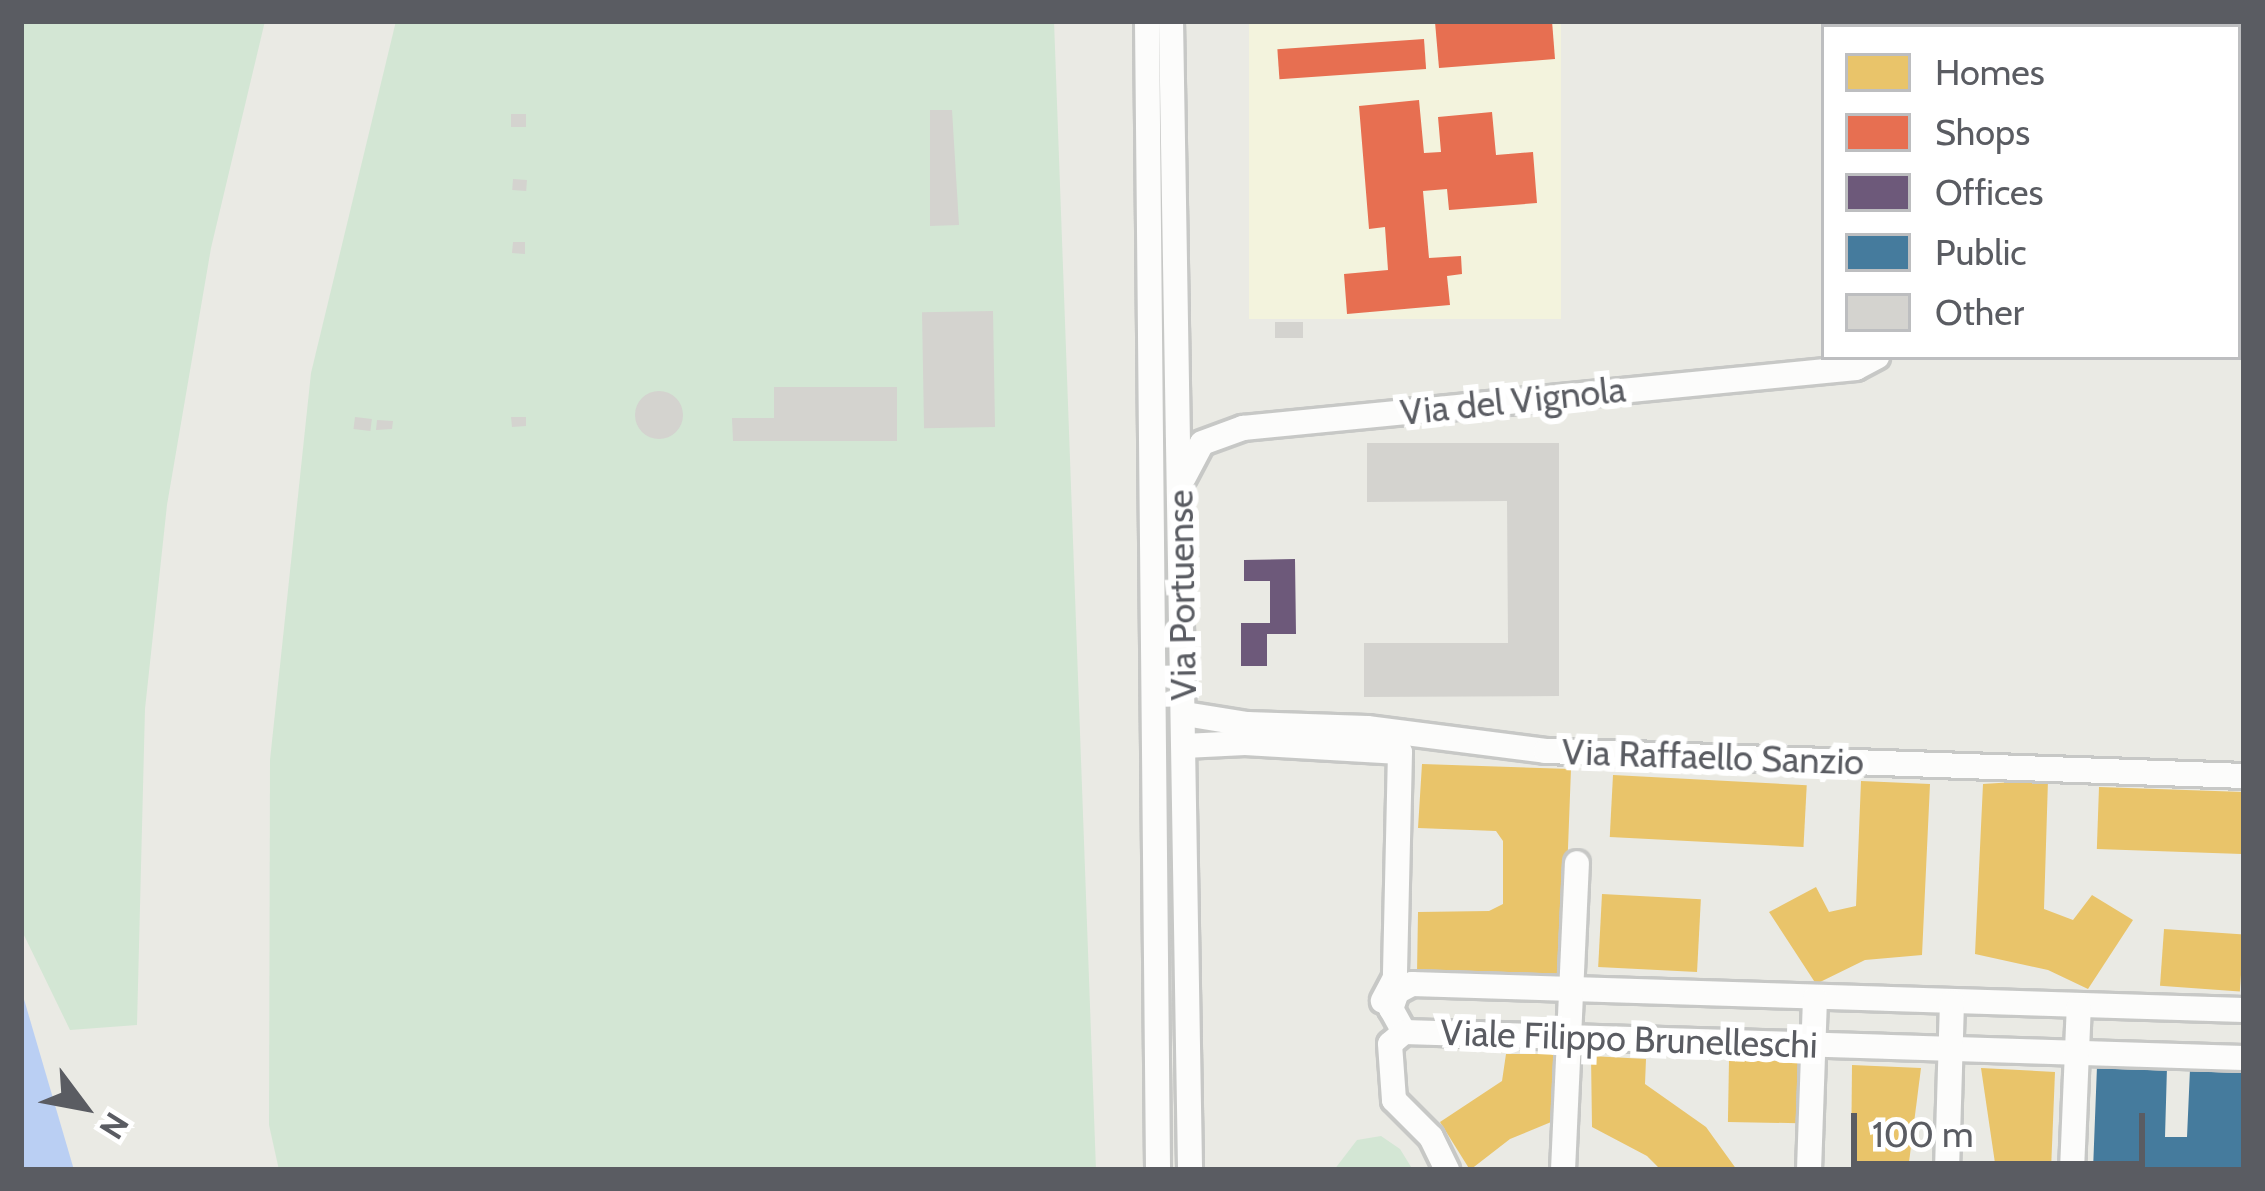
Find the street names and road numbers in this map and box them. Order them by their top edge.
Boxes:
street label: Via del Vignola [1398,368,1628,434]
street label: Via Portuense [1159,489,1205,701]
street label: Via Raffaello Sanzio [1561,730,1865,784]
street label: Viale Filippo Brunelleschi [1440,1011,1818,1067]

